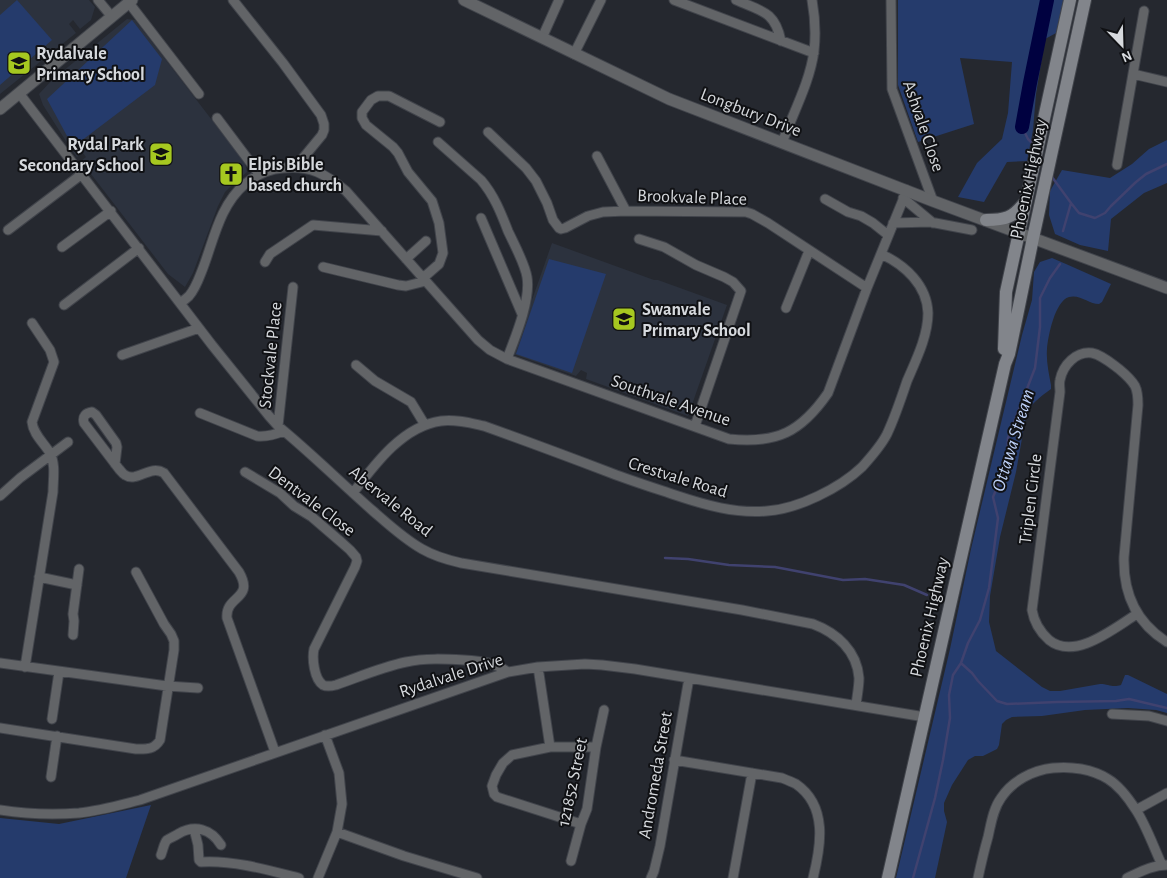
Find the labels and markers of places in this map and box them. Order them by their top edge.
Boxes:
place label: Rydalvale Primary School [36,45,145,84]
school or university icon: Rydalvale Primary School [6,50,32,76]
place label: Rydal Park Secondary School [19,136,144,175]
school or university icon: Rydal Park Secondary School [148,141,174,167]
place label: Elpis Bible based church [248,156,342,195]
church icon: Elpis Bible based church [218,161,244,187]
place label: Swanvale Primary School [642,301,751,340]
school or university icon: Swanvale Primary School [611,306,637,332]

